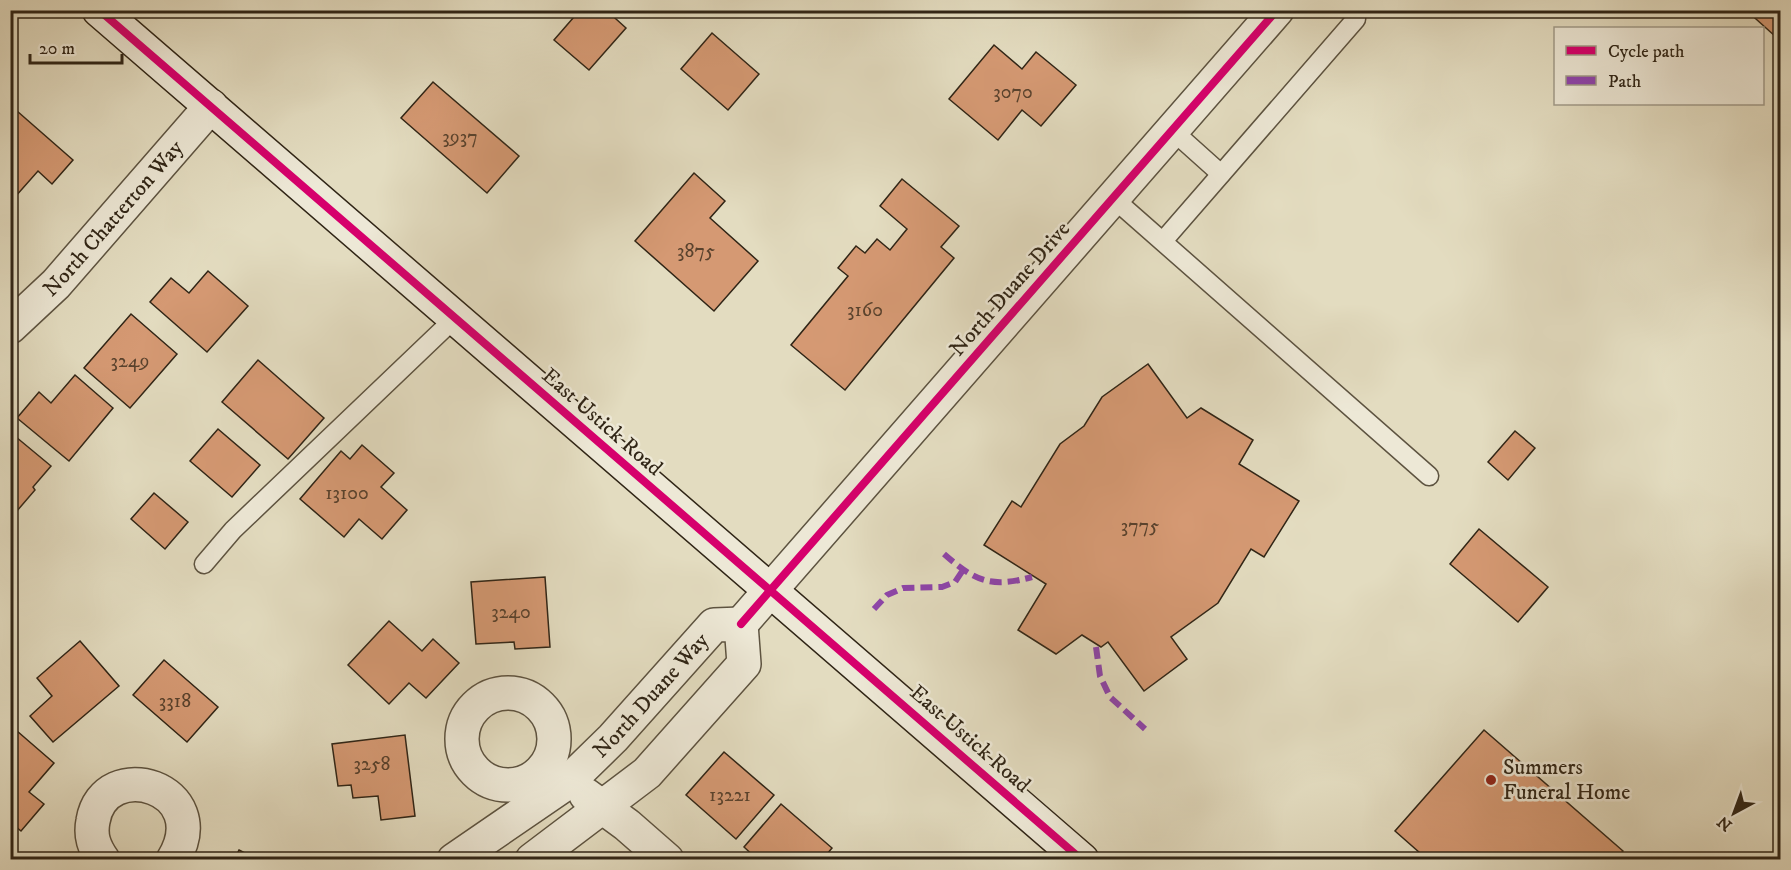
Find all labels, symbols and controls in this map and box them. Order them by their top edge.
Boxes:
scale bar [30,27,122,65]
legend [1554,27,1764,105]
text: 20 m [39,38,75,60]
text: Cycle path [1608,41,1685,63]
text: Path [1608,71,1642,93]
house number: 3070 [993,80,1033,105]
house number: 3937 [442,125,478,150]
street label: North Chatterton Way [38,134,189,302]
street label: North Duane Drive [944,216,1076,362]
house number: 3875 [677,239,715,264]
house number: 3160 [847,298,883,323]
house number: 3249 [111,349,149,374]
street label: East Ustick Road [536,362,668,482]
house number: 13100 [325,481,369,506]
house number: 3775 [1121,514,1159,539]
house number: 3240 [491,600,531,625]
street label: North Duane Way [587,627,715,764]
street label: East Ustick Road [904,679,1036,799]
house number: 3318 [159,689,191,714]
house number: 3258 [353,752,391,777]
place label: Summers Funeral Home [1503,754,1630,806]
marker: Summers Funeral Home [1484,773,1498,787]
house number: 13221 [709,783,751,808]
north arrow [1704,783,1764,843]
text: N [1713,812,1736,835]

